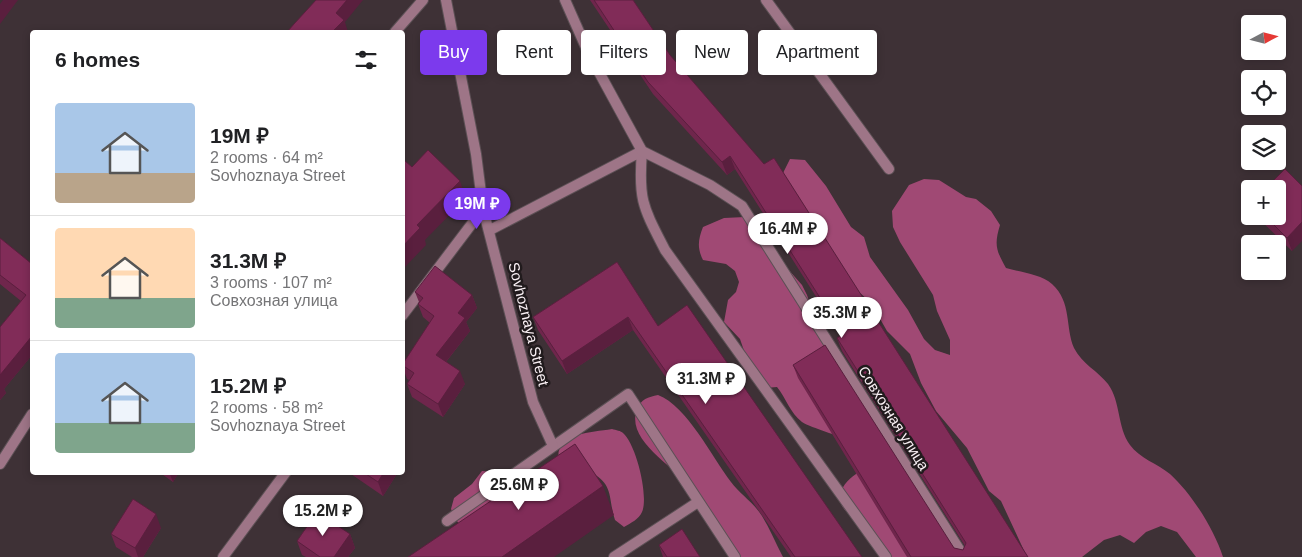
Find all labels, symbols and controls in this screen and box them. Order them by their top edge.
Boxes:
north arrow [1241,15,1286,60]
map controls [1241,15,1286,280]
chip: Buy [420,30,487,75]
chip: Rent [497,30,571,75]
chip: Filters [581,30,666,75]
chip: New [676,30,748,75]
chip: Apartment [758,30,877,75]
icon: filters [352,46,380,74]
text: 6 homes [55,48,140,71]
button: locate [1241,70,1286,115]
icon: home [95,123,155,183]
text: 19M ₽ [210,124,269,147]
button: layers [1241,125,1286,170]
text: 2 rooms · 64 m² [210,149,323,166]
text: Sovhoznaya Street [210,167,345,184]
button: + [1241,180,1286,225]
pin: 19M ₽ [442,188,512,230]
text: 19M ₽ [455,195,499,212]
pin: 16.4M ₽ [742,212,834,255]
text: 16.4M ₽ [759,220,817,237]
button: − [1241,235,1286,280]
icon: home [95,248,155,308]
text: 31.3M ₽ [210,249,286,272]
street label: Sovhoznaya Street [505,260,553,388]
text: 3 rooms · 107 m² [210,274,332,291]
text: Совхозная улица [210,292,338,309]
pin: 35.3M ₽ [796,296,888,339]
text: 35.3M ₽ [813,304,871,321]
pin: 31.3M ₽ [660,362,752,405]
street label: Совхозная улица [855,363,933,474]
text: 31.3M ₽ [677,370,735,387]
icon: home [95,373,155,433]
text: 15.2M ₽ [210,374,286,397]
text: 2 rooms · 58 m² [210,399,323,416]
text: Sovhoznaya Street [210,417,345,434]
pin: 25.6M ₽ [473,468,565,511]
text: 25.6M ₽ [490,476,548,493]
pin: 15.2M ₽ [277,494,369,537]
text: 15.2M ₽ [294,502,352,519]

